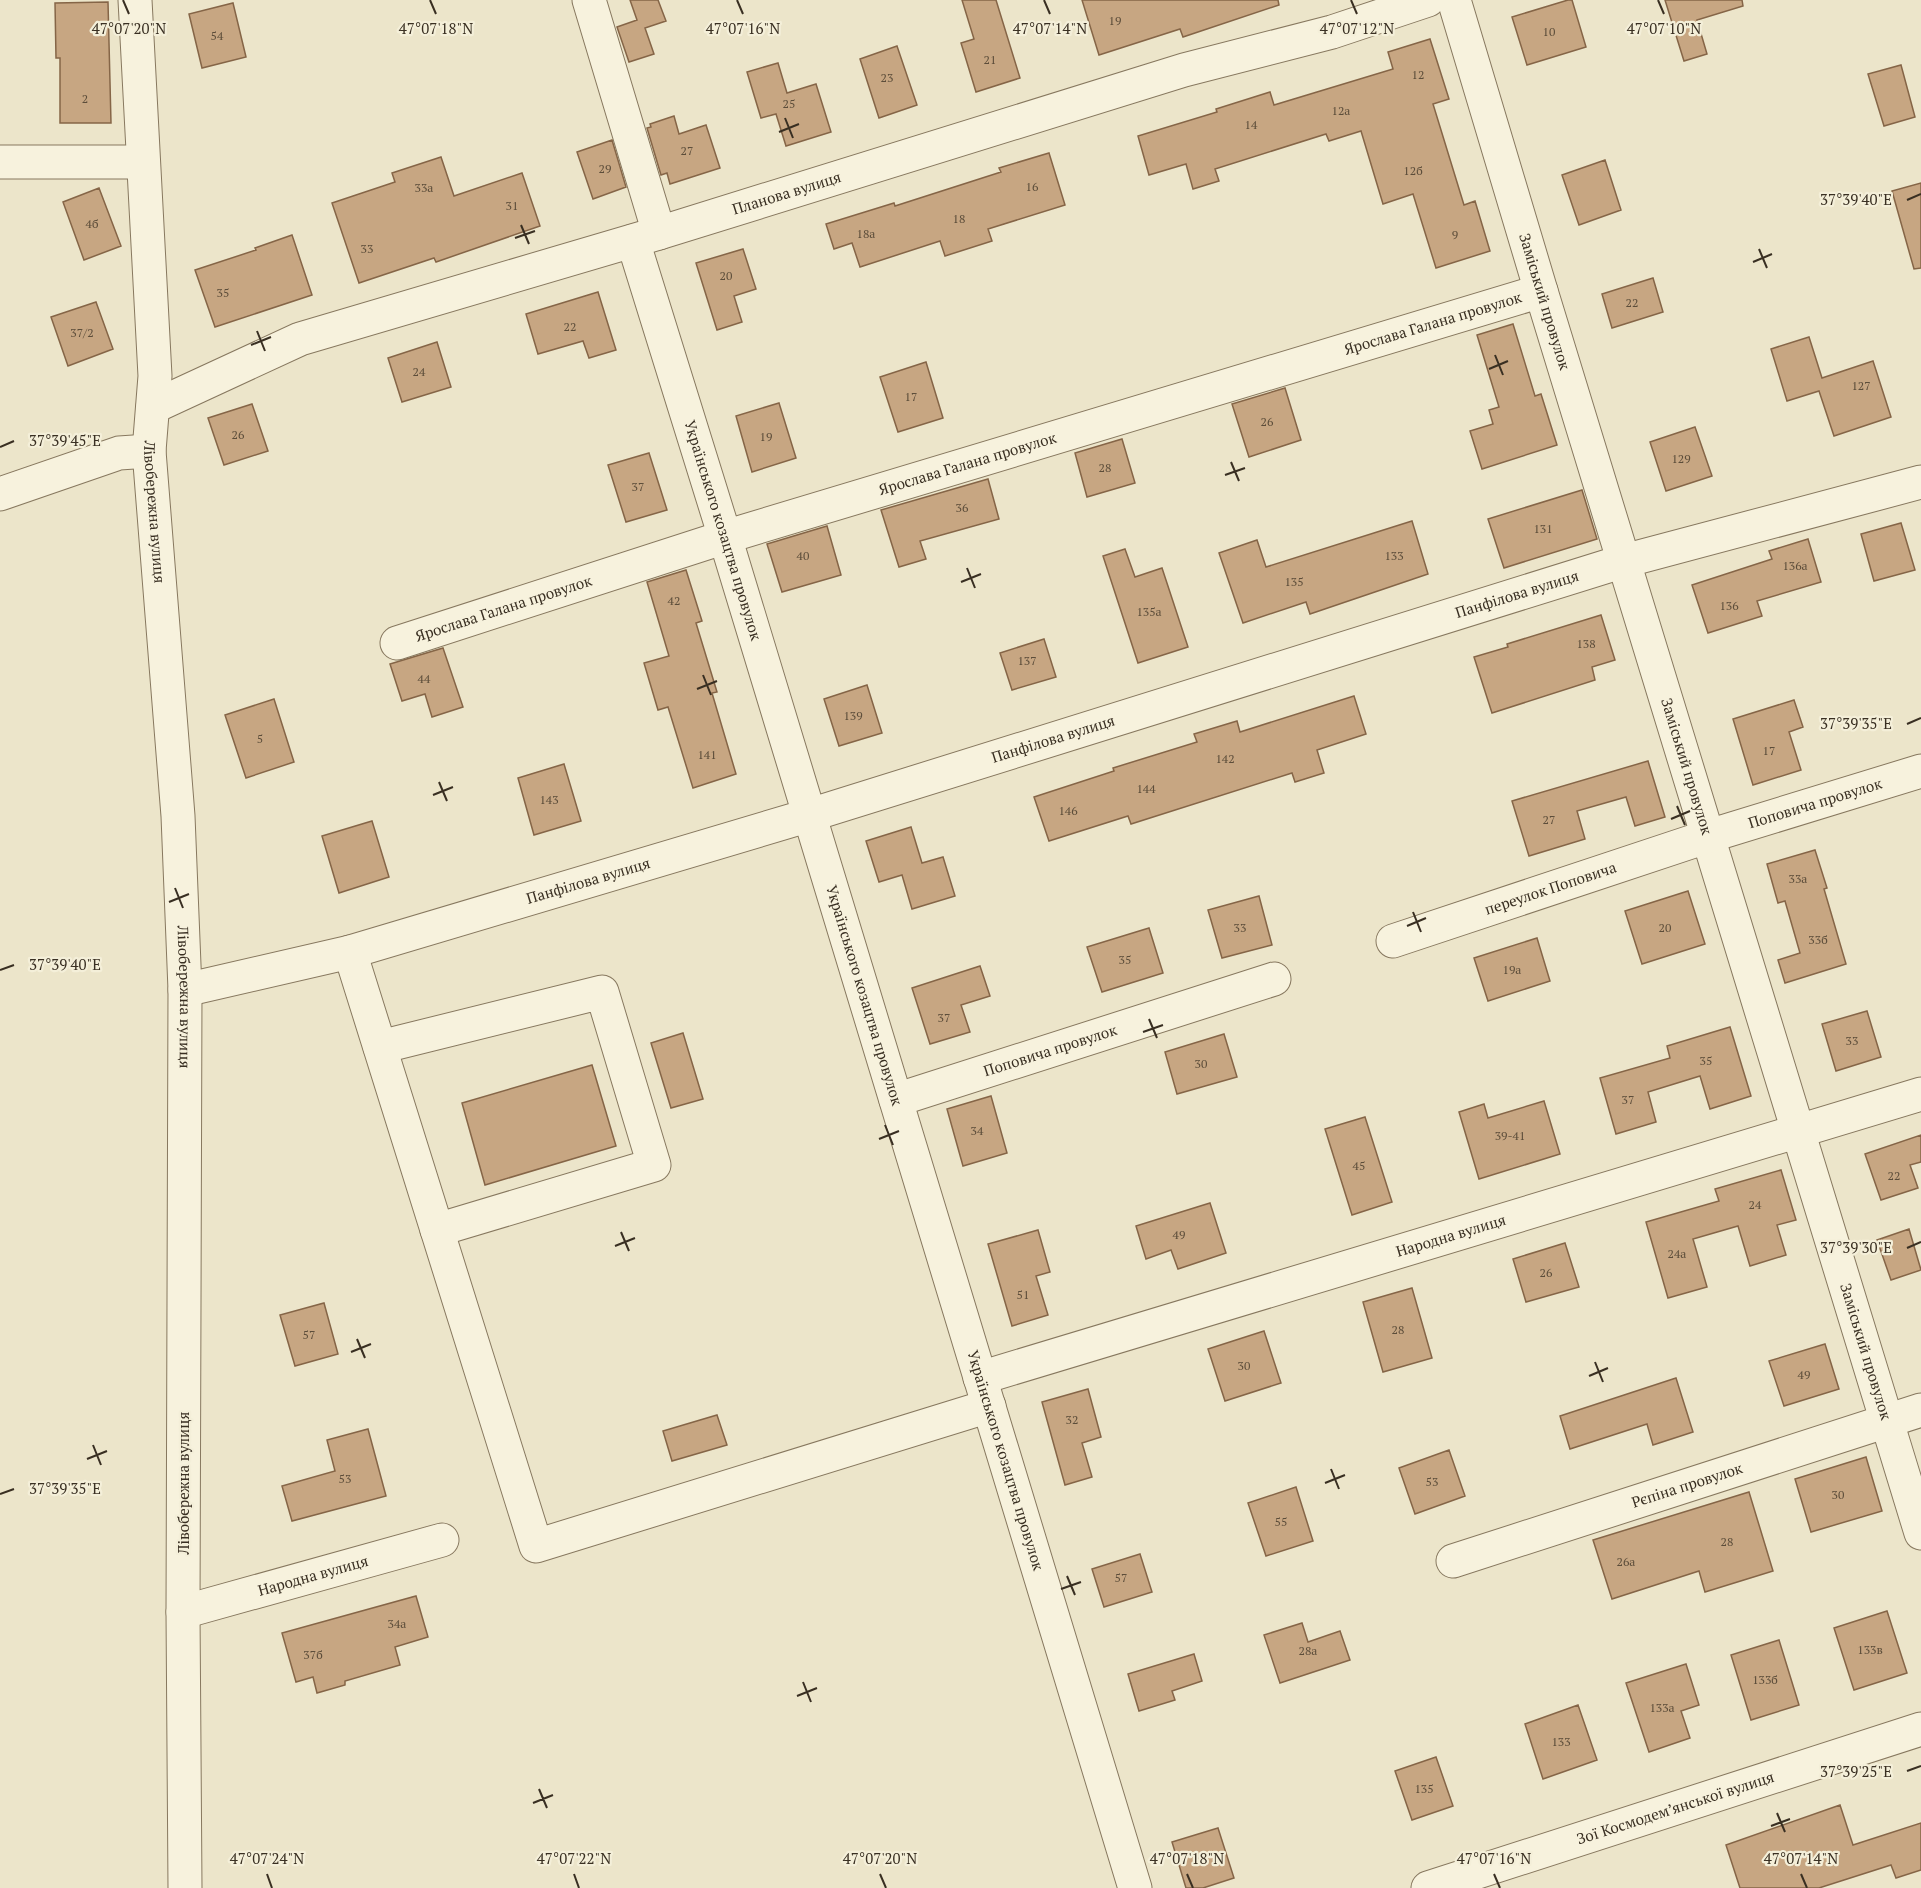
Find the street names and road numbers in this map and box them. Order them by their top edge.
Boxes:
street label: Планова вулиця [730,166,843,219]
street label: Заміський провулок [1515,231,1576,373]
street label: Ярослава Галана провулок [1341,286,1525,359]
street label: Українського козацтва провулок [680,418,767,643]
street label: Ярослава Галана провулок [876,426,1059,499]
street label: Лівобережна вулиця [140,439,170,584]
street label: Панфілова вулиця [1453,565,1581,622]
street label: Ярослава Галана провулок [412,569,595,645]
street label: Заміський провулок [1657,695,1718,838]
street label: Панфілова вулиця [989,710,1117,767]
street label: Поповича провулок [1745,772,1885,832]
street label: Панфілова вулиця [524,852,652,908]
street label: переулок Поповича [1482,856,1619,919]
street label: Українського козацтва провулок [822,882,908,1109]
street label: Лівобережна вулиця [173,924,196,1068]
street label: Поповича провулок [981,1019,1120,1080]
street label: Народна вулиця [1393,1209,1508,1261]
street label: Заміський провулок [1836,1281,1897,1423]
street label: Українського козацтва провулок [963,1348,1049,1574]
street label: Лівобережна вулиця [173,1412,193,1555]
street label: Рєпіна провулок [1629,1457,1746,1512]
street label: Народна вулиця [255,1550,370,1600]
street label: Зої Космодем’янської вулиця [1574,1766,1776,1848]

